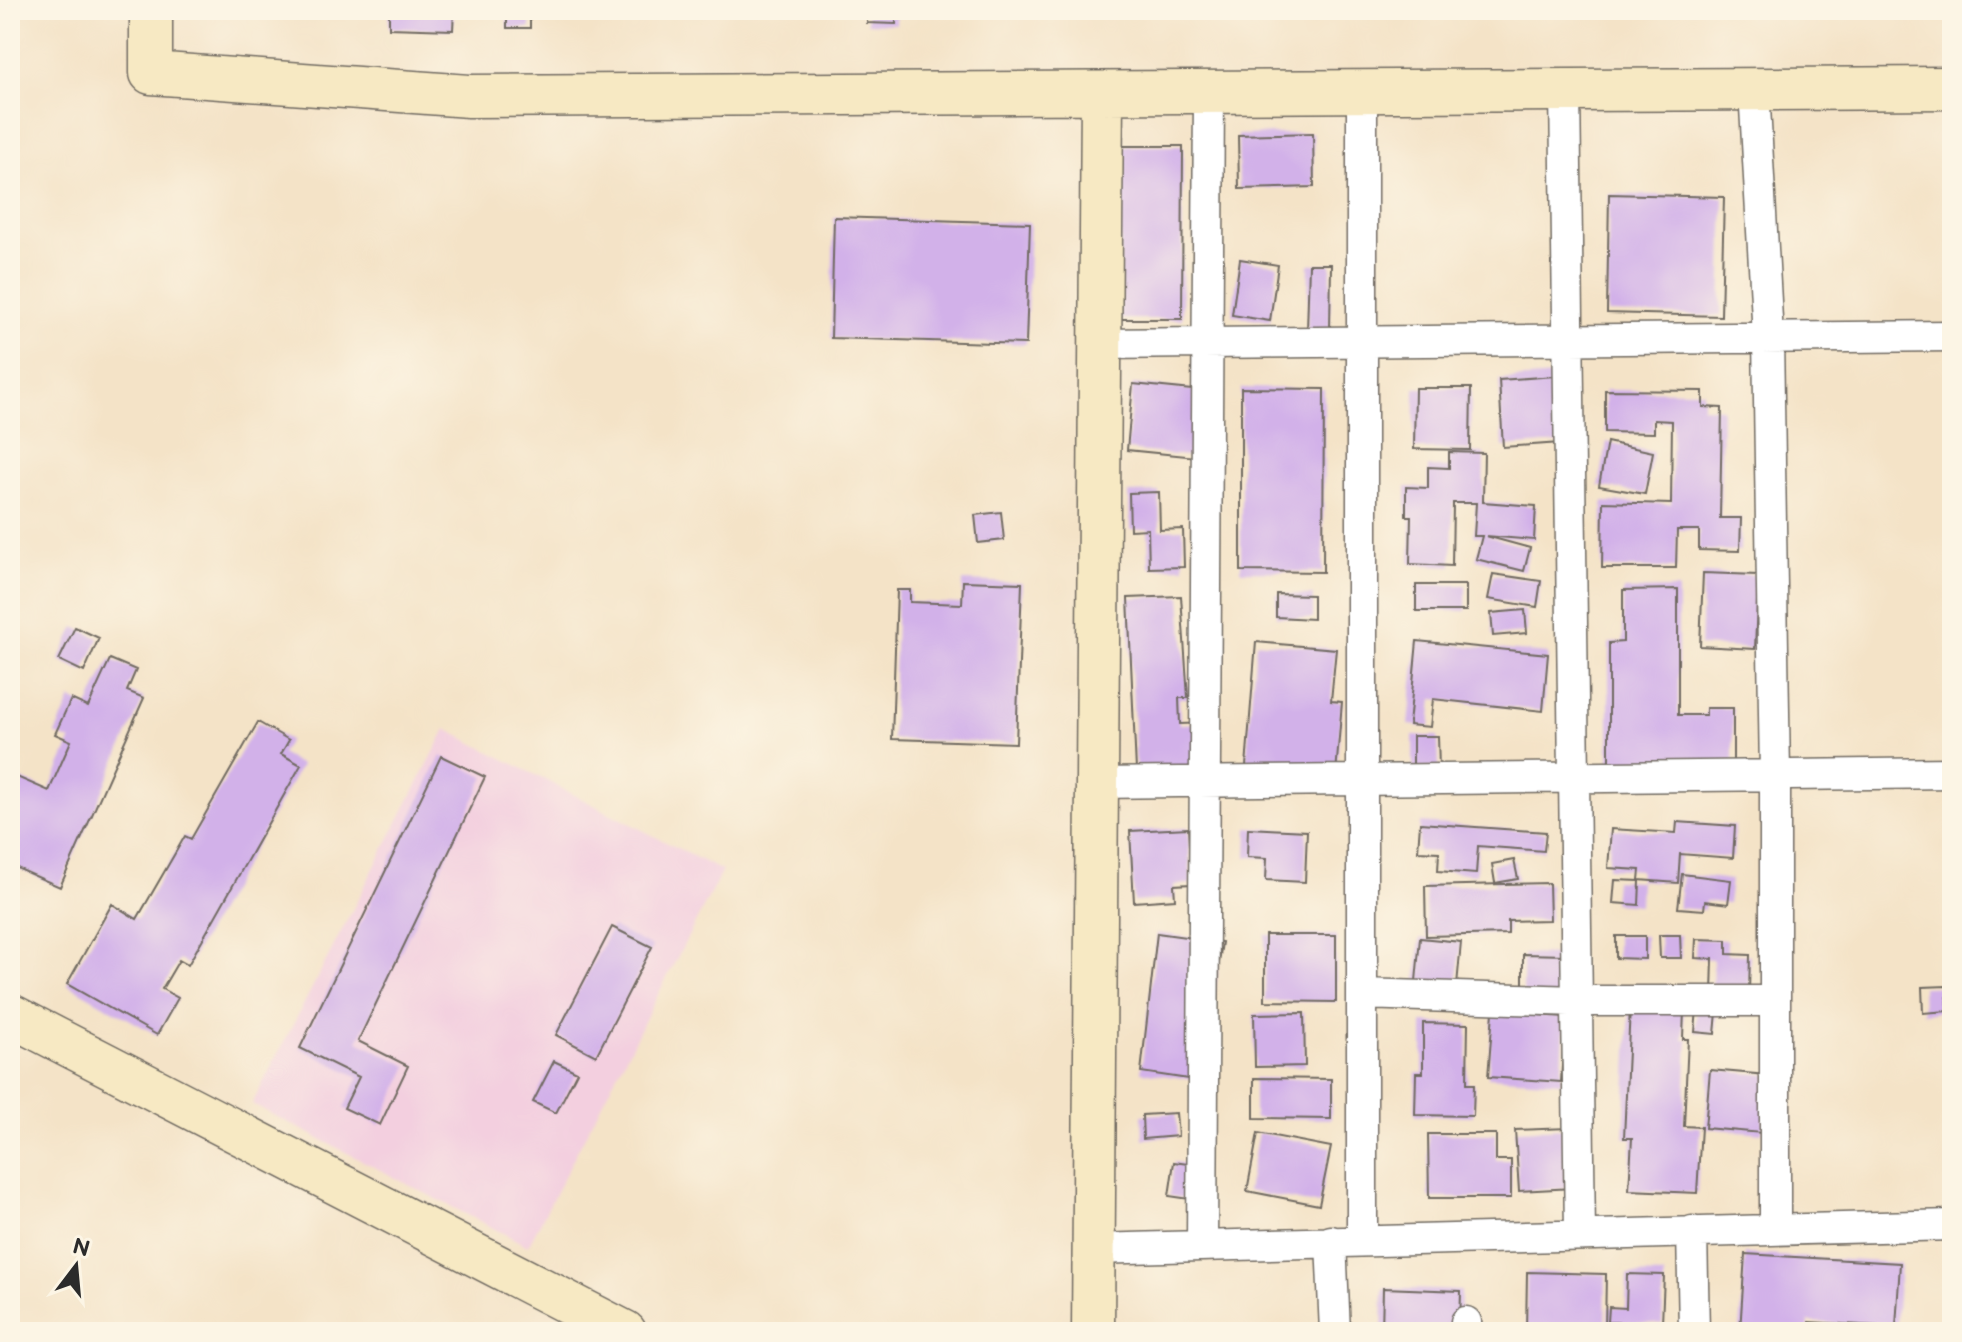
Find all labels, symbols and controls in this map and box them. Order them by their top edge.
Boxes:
north arrow [36,1226,116,1306]
text: N [69,1233,93,1263]

